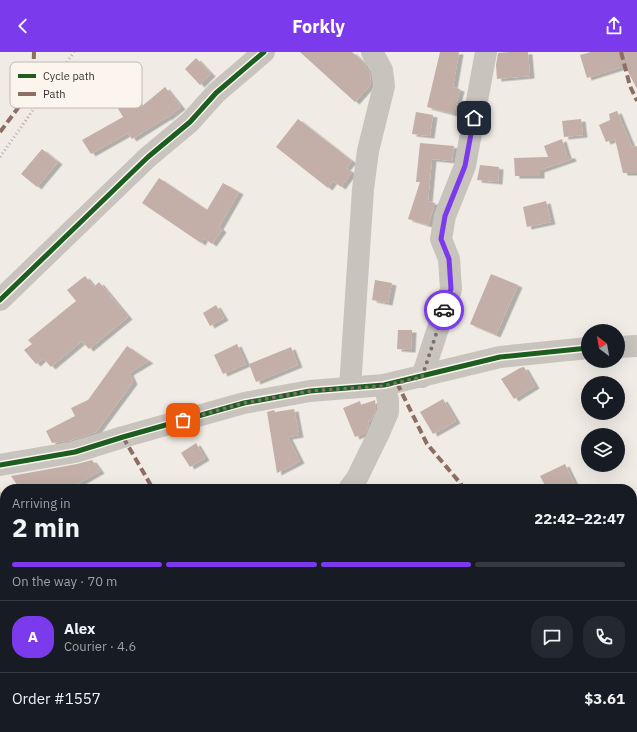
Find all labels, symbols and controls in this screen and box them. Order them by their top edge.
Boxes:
icon: back [12,15,34,37]
text: Forkly [292,15,345,38]
icon: share [603,15,625,37]
legend [10,62,142,108]
text: Cycle path [43,69,95,83]
text: Path [43,87,66,101]
pin [457,101,491,135]
icon: home [463,107,485,129]
courier [424,290,464,330]
icon: car [433,299,455,321]
north arrow [581,324,625,368]
map controls [581,324,625,472]
button: locate [581,376,625,420]
pin [166,403,200,437]
icon: bag [172,409,194,431]
button: layers [581,428,625,472]
text: Arriving in [12,495,71,512]
text: 22:42–22:47 [534,509,625,528]
text: 2 min [12,510,80,544]
text: On the way · 70 m [12,573,117,590]
button: chat [531,616,573,658]
button: phone [583,616,625,658]
text: Alex [64,619,95,638]
text: A [28,627,38,646]
text: Courier · 4.6 [64,638,136,655]
text: Order #1557 [12,689,101,708]
text: $3.61 [584,689,625,708]

